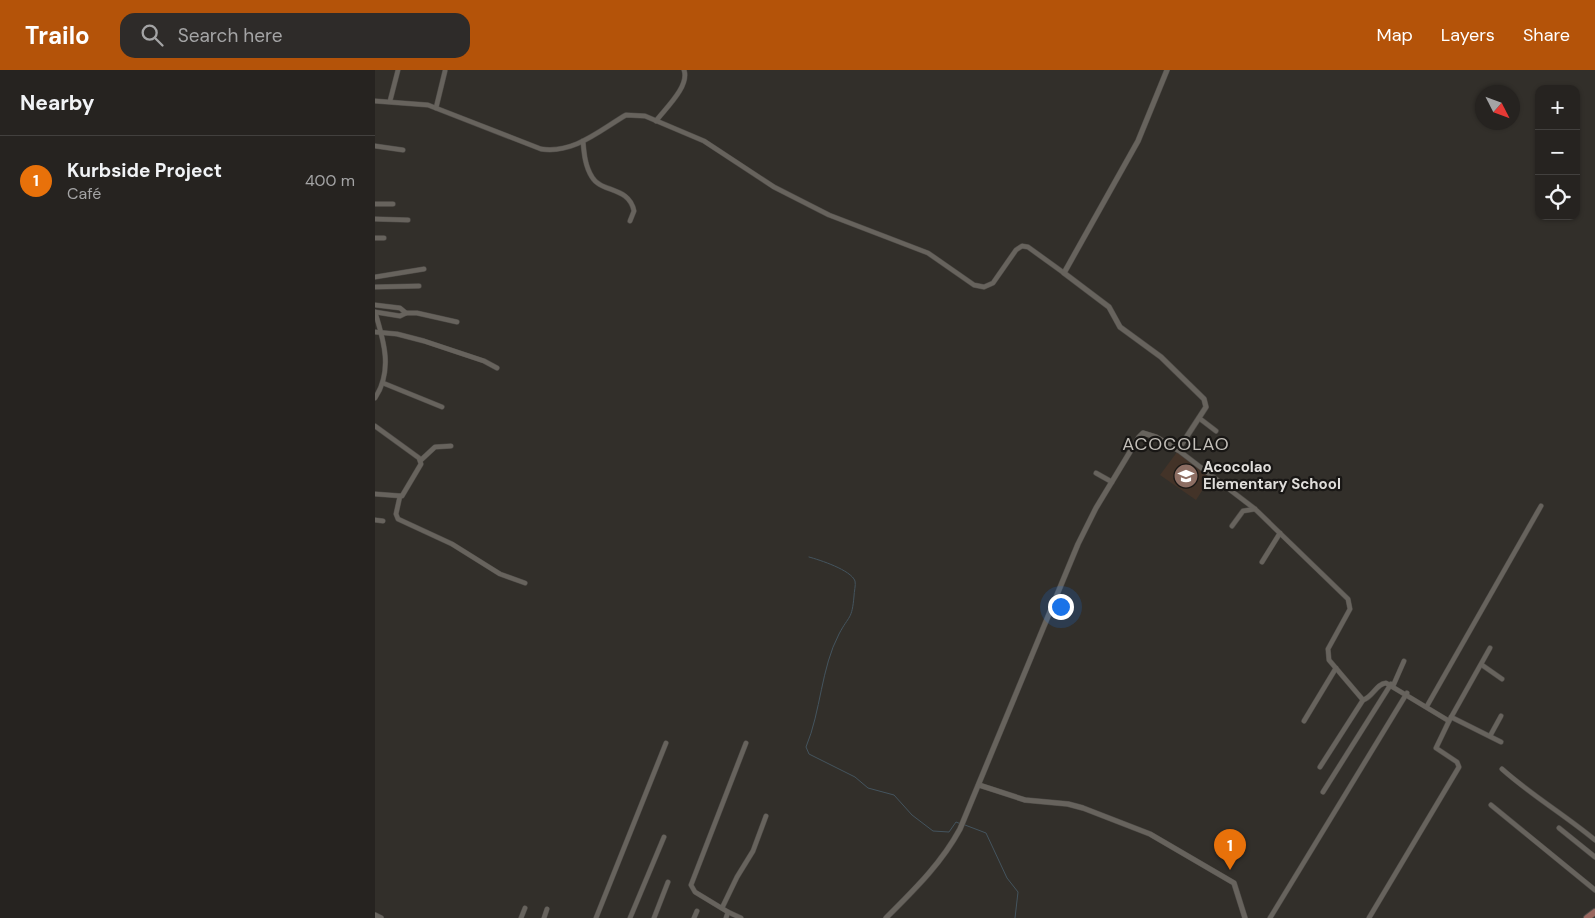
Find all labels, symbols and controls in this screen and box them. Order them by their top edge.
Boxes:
search box [120,13,470,58]
text: Trailo [25,20,90,51]
icon: search [138,21,166,49]
text: Search here [178,23,283,48]
text: Map [1377,23,1413,47]
text: Layers [1441,23,1495,47]
text: Share [1523,23,1570,47]
north arrow [1475,85,1520,130]
map controls [1535,85,1580,220]
button: + [1535,85,1580,130]
text: Nearby [20,89,94,117]
button: − [1535,130,1580,175]
text: Kurbside Project [67,158,222,183]
text: 1 [33,170,39,191]
text: 400 m [305,170,355,191]
button: locate [1535,175,1580,220]
text: Café [67,183,101,204]
district label: ACOCOLAO [1122,432,1230,456]
place label: Acocolao Elementary School [1203,457,1341,494]
school or university icon: Acocolao Elementary School [1173,463,1199,489]
your location [1048,594,1074,620]
pin: 1 [1214,829,1246,870]

